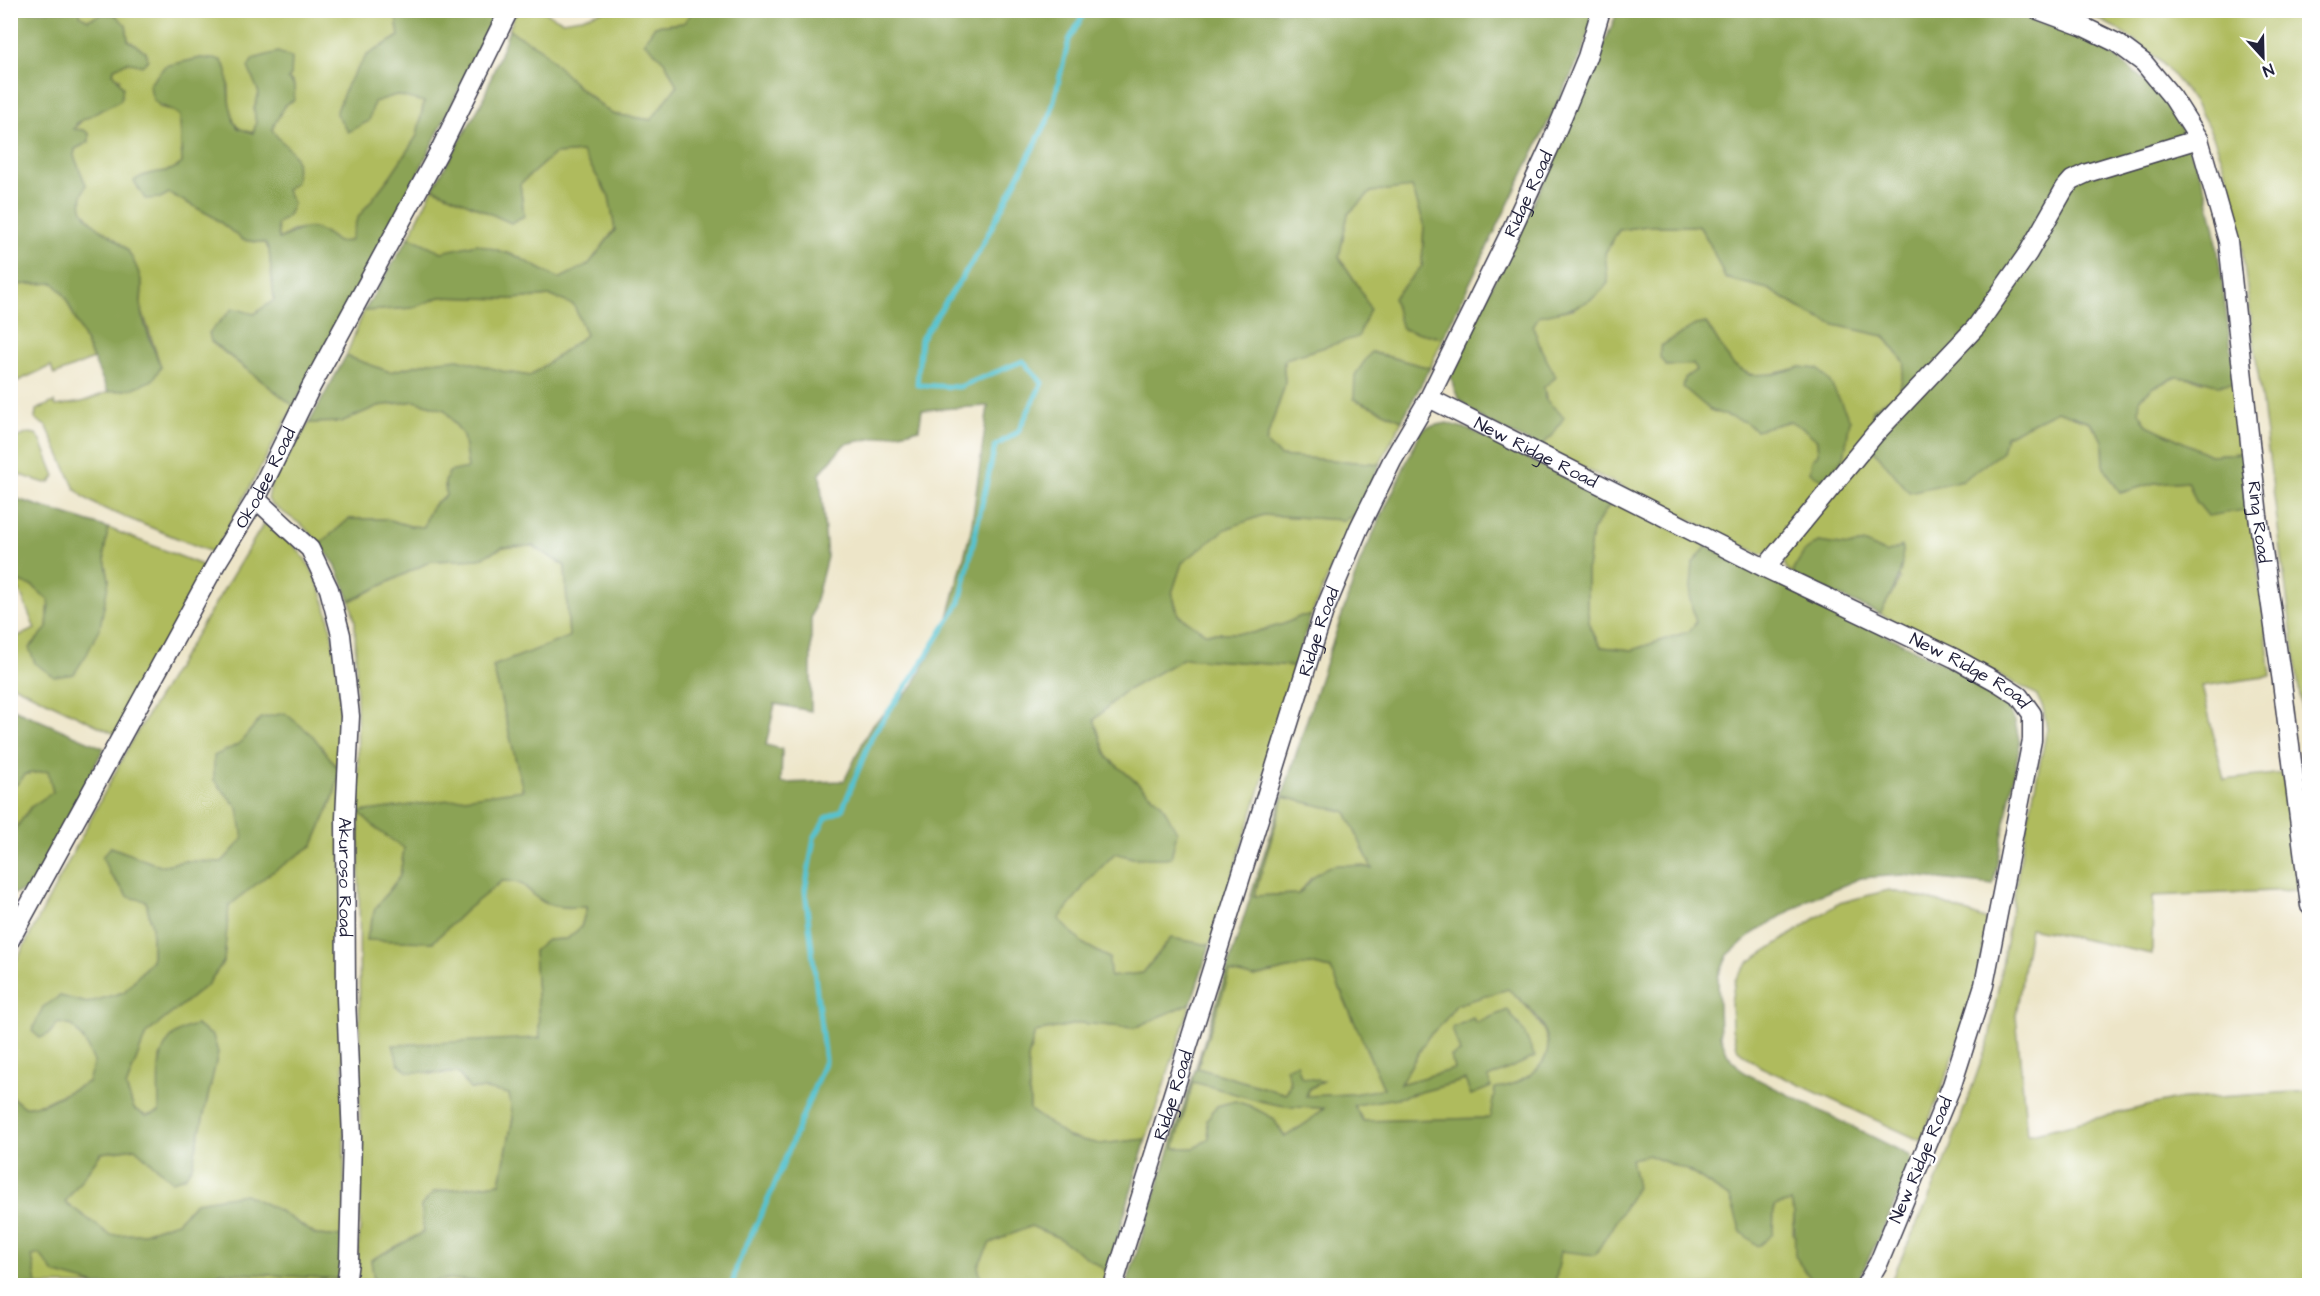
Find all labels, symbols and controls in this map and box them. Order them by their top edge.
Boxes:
north arrow [2233,27,2293,87]
text: N [2259,58,2277,82]
street label: Ridge Road [1497,147,1559,241]
street label: New Ridge Road [1470,410,1602,494]
street label: Okodee Road [228,423,302,533]
street label: Ring Road [2242,480,2277,565]
street label: Ridge Road [1292,583,1345,679]
street label: New Ridge Road [1906,626,2036,713]
street label: Akuroso Road [332,817,358,937]
street label: Ridge Road [1147,1047,1198,1143]
street label: New Ridge Road [1883,1093,1960,1227]

